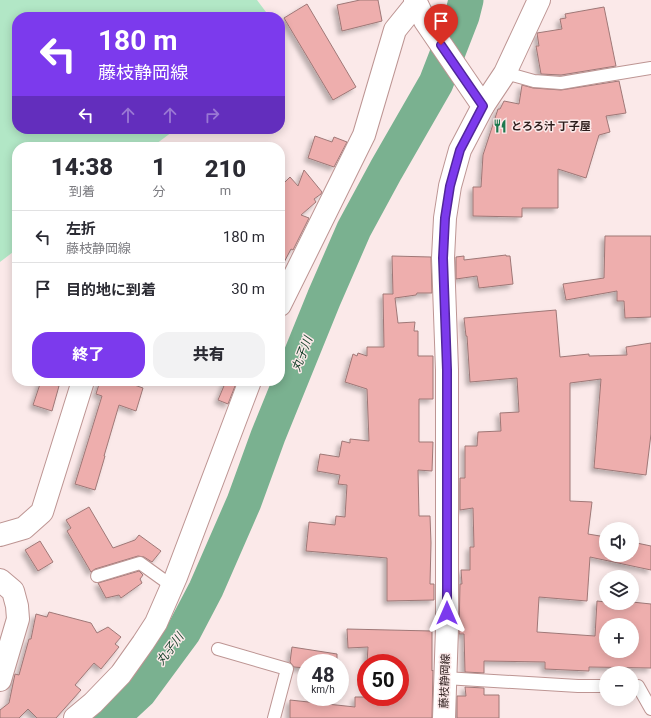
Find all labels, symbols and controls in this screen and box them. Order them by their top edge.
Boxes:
pin [424,4,458,45]
icon: arrive [430,10,452,32]
text: 180 m [98,24,177,57]
icon: left [32,28,84,80]
text: 藤枝静岡線 [98,62,188,83]
icon: left [75,104,97,126]
icon: ahead [117,104,139,126]
icon: ahead [159,104,181,126]
icon: right [201,104,223,126]
restaurant icon: とろろ汁 丁子屋 [492,118,508,134]
place label: とろろ汁 丁子屋 [511,120,591,133]
text: 14:38 [51,153,113,181]
text: 1 [152,153,166,181]
text: 210 [205,155,246,183]
text: m [220,183,231,198]
text: 到着 [69,184,95,199]
text: 分 [152,184,165,199]
text: 左折 [66,220,96,238]
icon: left [32,226,54,248]
text: 180 m [223,228,265,246]
text: 藤枝静岡線 [66,241,131,256]
icon: arrive [32,278,54,300]
text: 30 m [231,280,265,298]
text: 目的地に到着 [66,281,156,299]
button: 終了 [32,332,145,378]
button: 共有 [153,332,265,378]
water label: 丸子川 [289,333,316,373]
map controls [599,522,639,706]
button: sound [599,522,639,562]
button: layers [599,570,639,610]
position arrow [426,592,468,634]
button: + [599,618,639,658]
water label: 丸子川 [154,629,188,668]
street label: 藤枝静岡線 [438,653,452,709]
speed limit sign: 50 [357,654,409,706]
text: 48 [312,663,334,687]
button: − [599,666,639,706]
text: km/h [311,684,335,695]

